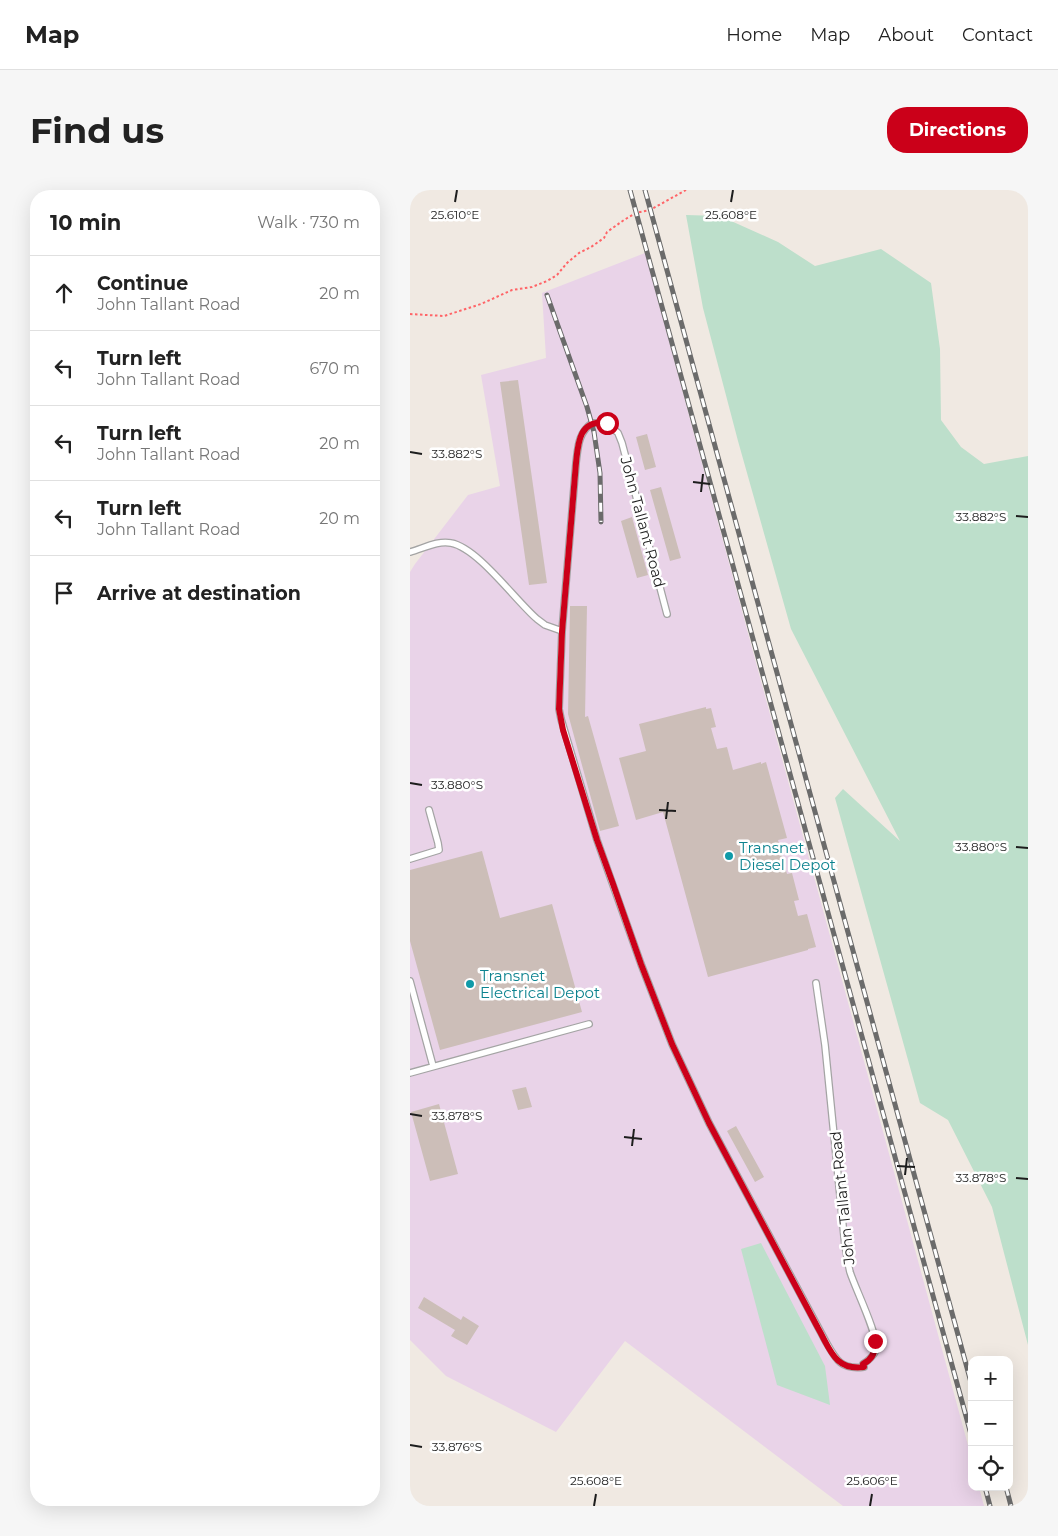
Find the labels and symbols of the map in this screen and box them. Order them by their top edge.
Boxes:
text: 25.610°E [431,207,479,222]
text: 25.608°E [705,207,757,222]
route start [596,412,619,435]
text: 33.882°S [432,446,482,461]
street label: John Tallant Road [616,454,670,589]
text: 33.882°S [956,509,1006,524]
text: 33.880°S [431,777,483,792]
place label: Transnet Diesel Depot [739,838,836,874]
text: 33.880°S [955,839,1007,854]
marker: Transnet Diesel Depot [723,850,735,862]
place label: Transnet Electrical Depot [480,966,600,1002]
marker: Transnet Electrical Depot [464,978,476,990]
text: 33.878°S [432,1108,482,1123]
street label: John Tallant Road [826,1130,859,1267]
text: 33.878°S [956,1170,1006,1185]
route end [864,1330,887,1353]
text: 33.876°S [432,1439,482,1454]
text: 25.608°E [570,1473,622,1488]
text: 25.606°E [846,1473,898,1488]

